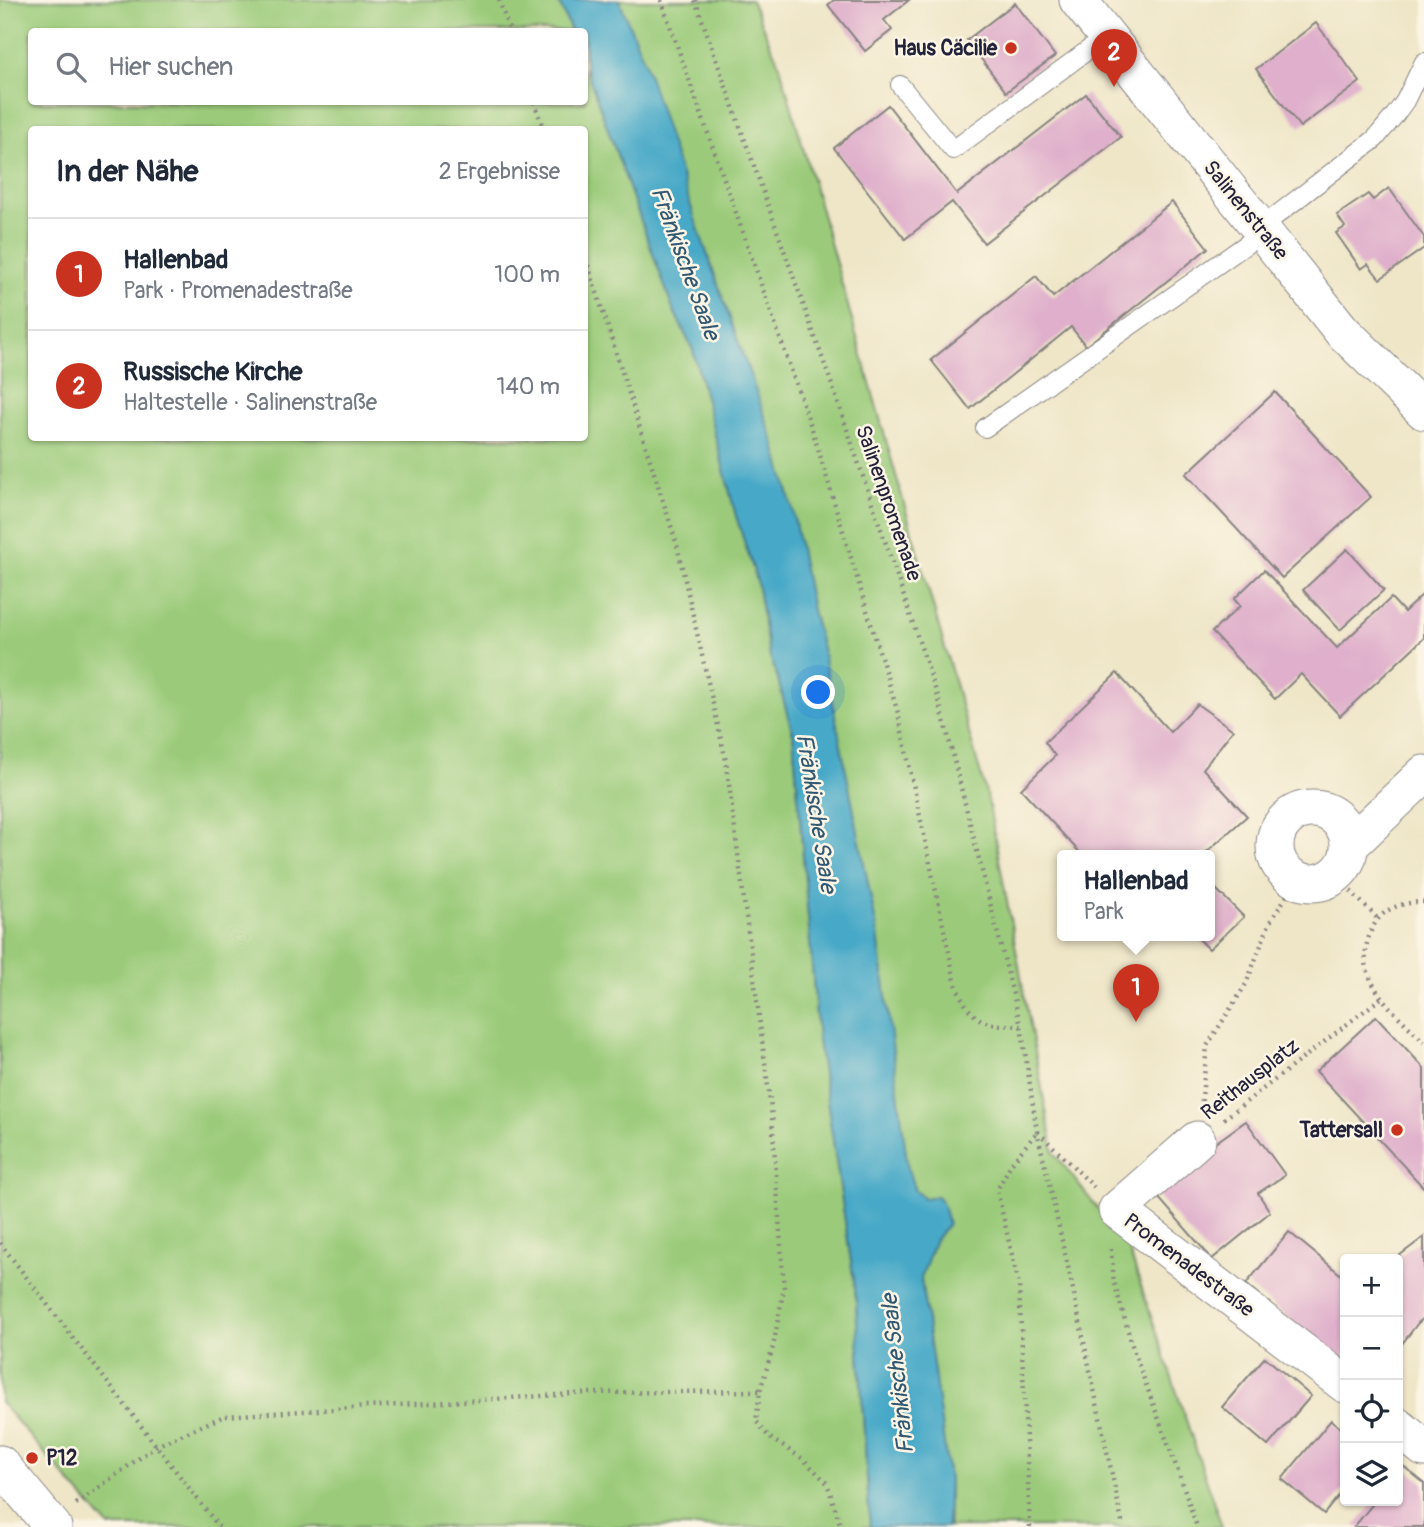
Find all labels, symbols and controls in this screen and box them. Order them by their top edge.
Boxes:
search box [28,28,588,105]
pin: 2 [1091,29,1137,87]
place label: Haus Cäcilie [893,35,998,62]
marker: Haus Cäcilie [1003,40,1019,56]
icon: search [52,48,90,86]
text: Hier suchen [108,51,233,83]
text: In der Nähe [56,153,198,190]
street label: Salinenstraße [1197,155,1294,266]
text: 2 Ergebnisse [439,157,560,186]
water label: Fränkische Saale [644,183,727,346]
text: Hallenbad [123,244,229,276]
text: 1 [75,260,84,289]
text: 100 m [494,260,560,289]
text: Park · Promenadestraße [123,276,353,305]
text: Russische Kirche [123,356,302,388]
text: 2 [73,372,85,401]
text: 140 m [497,372,560,401]
text: Haltestelle · Salinenstraße [123,388,377,417]
street label: Salinenpromenade [849,422,928,585]
your location [801,675,835,709]
water label: Fränkische Saale [790,732,844,897]
popup [1057,850,1215,941]
text: Hallenbad [1083,865,1189,897]
text: Park [1083,897,1124,926]
pin: 1 [1113,964,1159,1022]
street label: Reithausplatz [1196,1033,1305,1126]
place label: Tattersall [1299,1117,1383,1144]
marker: Tattersall [1389,1122,1405,1138]
street label: Promenadestraße [1118,1207,1260,1324]
map controls [1340,1254,1403,1506]
button: + [1340,1254,1403,1317]
water label: Fränkische Saale [874,1290,920,1455]
button: − [1340,1317,1403,1380]
button: locate [1340,1380,1403,1443]
button: layers [1340,1443,1403,1506]
place label: P12 [46,1445,78,1472]
marker: P12 [24,1450,40,1466]

